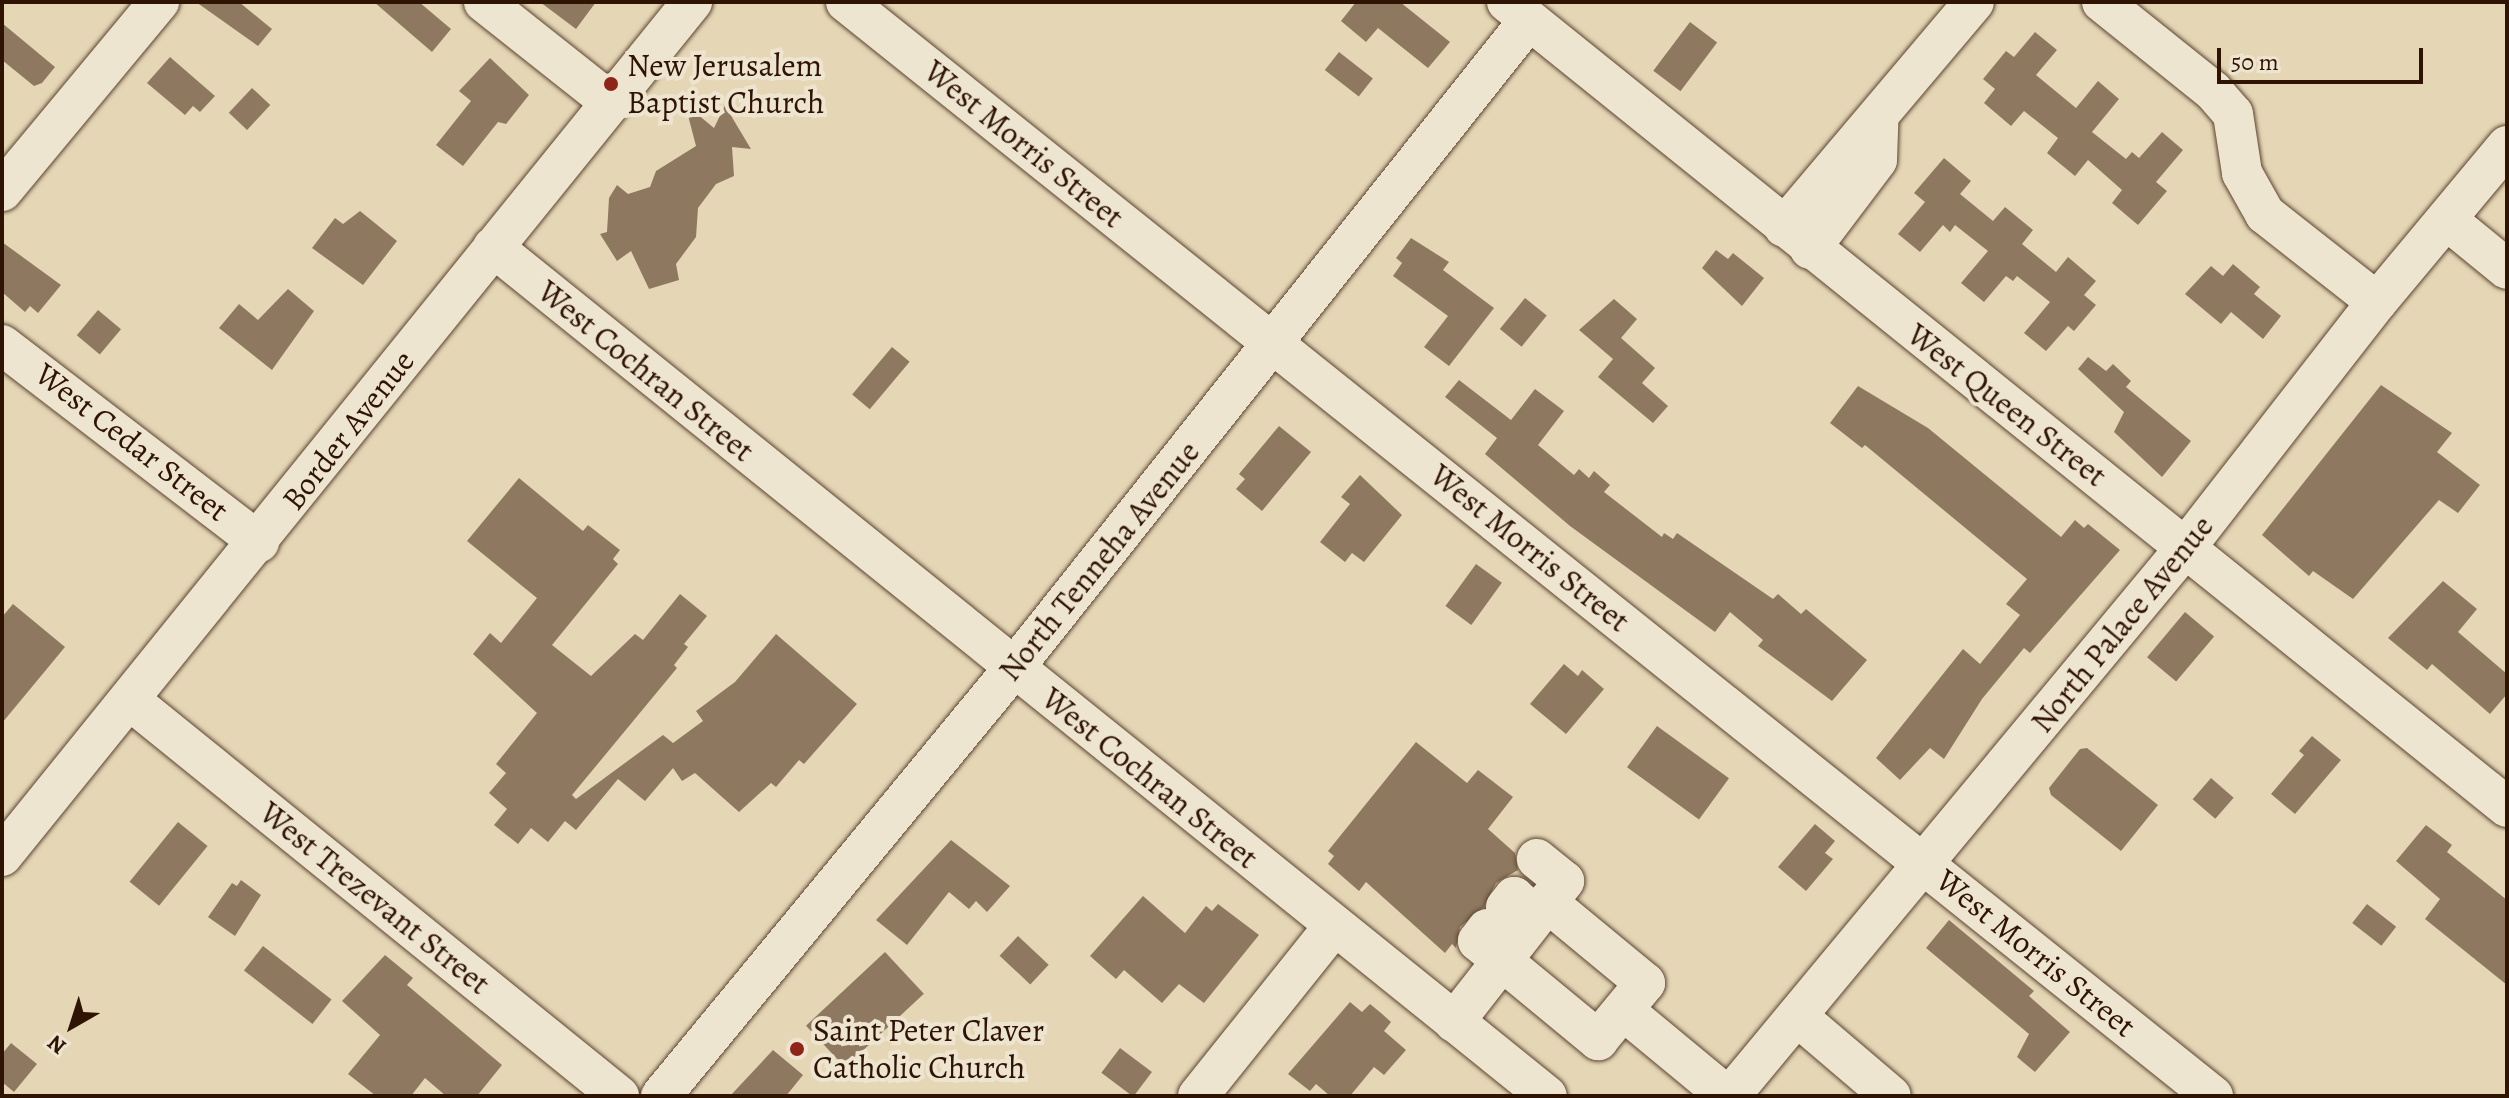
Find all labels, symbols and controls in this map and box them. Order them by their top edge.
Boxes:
scale bar [2221,32,2427,82]
text: 50 m [2231,46,2279,78]
place label: New Jerusalem Baptist Church [627,47,824,122]
street label: West Morris Street [917,52,1131,236]
marker: New Jerusalem Baptist Church [602,75,620,93]
street label: West Cochran Street [530,272,762,470]
street label: West Queen Street [1900,315,2114,495]
street label: Border Avenue [274,343,422,517]
street label: West Cedar Street [28,355,236,529]
street label: North Tenneha Avenue [990,433,1208,689]
street label: West Morris Street [1423,456,1637,640]
street label: North Palace Avenue [2023,508,2221,740]
street label: West Cochran Street [1034,679,1266,877]
street label: West Trezevant Street [252,793,498,1003]
street label: West Morris Street [1929,861,2143,1045]
north arrow [32,986,112,1066]
place label: Saint Peter Claver Catholic Church [813,1012,1044,1087]
text: N [41,1028,73,1061]
marker: Saint Peter Claver Catholic Church [788,1040,806,1058]

